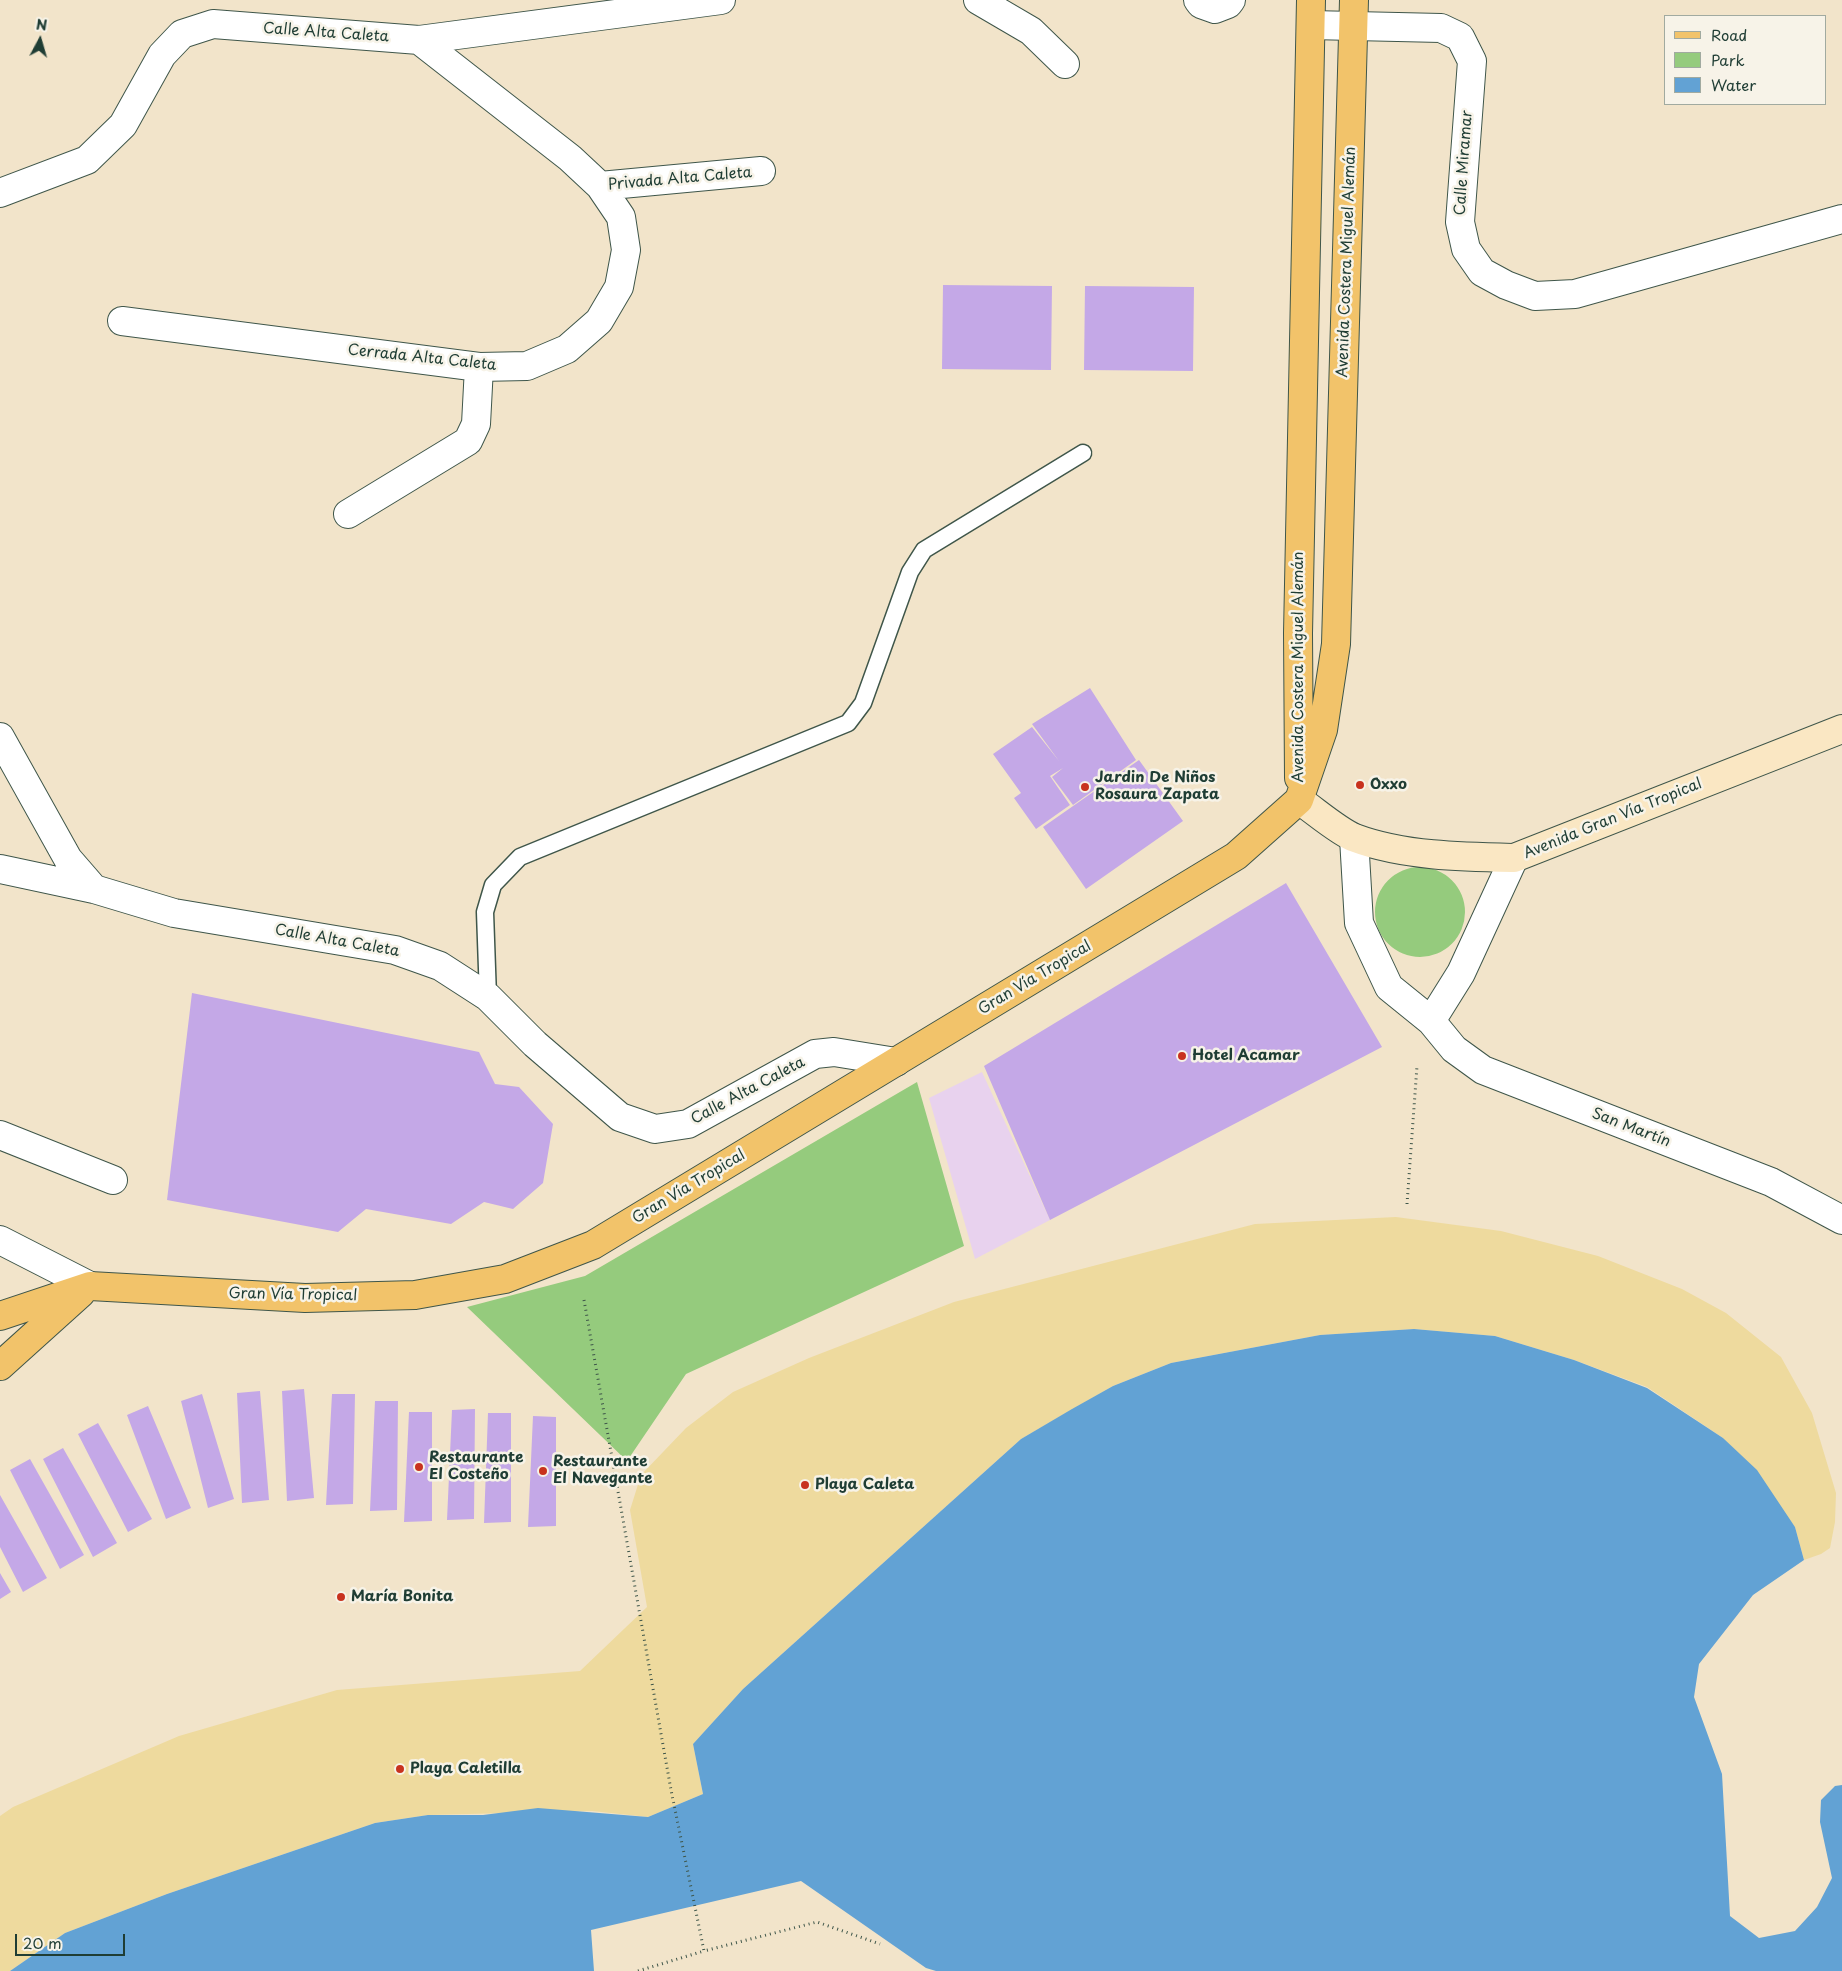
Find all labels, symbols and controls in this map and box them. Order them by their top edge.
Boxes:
text: N [35,14,48,36]
north arrow [15,15,65,65]
legend [1664,15,1827,105]
street label: Calle Alta Caleta [262,20,390,46]
text: Road [1711,23,1747,46]
text: Park [1711,48,1745,71]
text: Water [1711,73,1756,96]
street label: Calle Miramar [1451,110,1477,216]
street label: Avenida Costera Miguel Alemán [1334,146,1360,378]
street label: Privada Alta Caleta [607,164,753,194]
street label: Cerrada Alta Caleta [347,341,497,375]
street label: Avenida Costera Miguel Alemán [1290,551,1308,783]
place label: Jardin De Niños Rosaura Zapata [1095,769,1219,804]
street label: Avenida Gran Vía Tropical [1521,775,1705,863]
place label: Oxxo [1370,776,1407,794]
marker: Oxxo [1354,779,1366,791]
marker: Jardin De Niños Rosaura Zapata [1079,781,1091,793]
street label: Calle Alta Caleta [273,921,401,961]
street label: Gran Vía Tropical [975,937,1095,1019]
place label: Hotel Acamar [1192,1047,1300,1065]
marker: Hotel Acamar [1176,1050,1188,1062]
street label: Calle Alta Caleta [688,1053,808,1129]
street label: San Martín [1589,1105,1673,1151]
street label: Gran Vía Tropical [629,1146,749,1228]
street label: Gran Vía Tropical [229,1285,357,1305]
place label: Restaurante El Costeño [429,1449,523,1484]
place label: Restaurante El Navegante [553,1453,653,1488]
marker: Restaurante El Costeño [413,1461,425,1473]
marker: Restaurante El Navegante [537,1465,549,1477]
place label: Playa Caleta [815,1476,914,1494]
marker: Playa Caleta [799,1479,811,1491]
place label: María Bonita [351,1588,453,1606]
marker: María Bonita [335,1591,347,1603]
place label: Playa Caletilla [410,1760,522,1778]
marker: Playa Caletilla [394,1763,406,1775]
scale bar [18,1924,128,1956]
text: 20 m [23,1931,62,1954]

